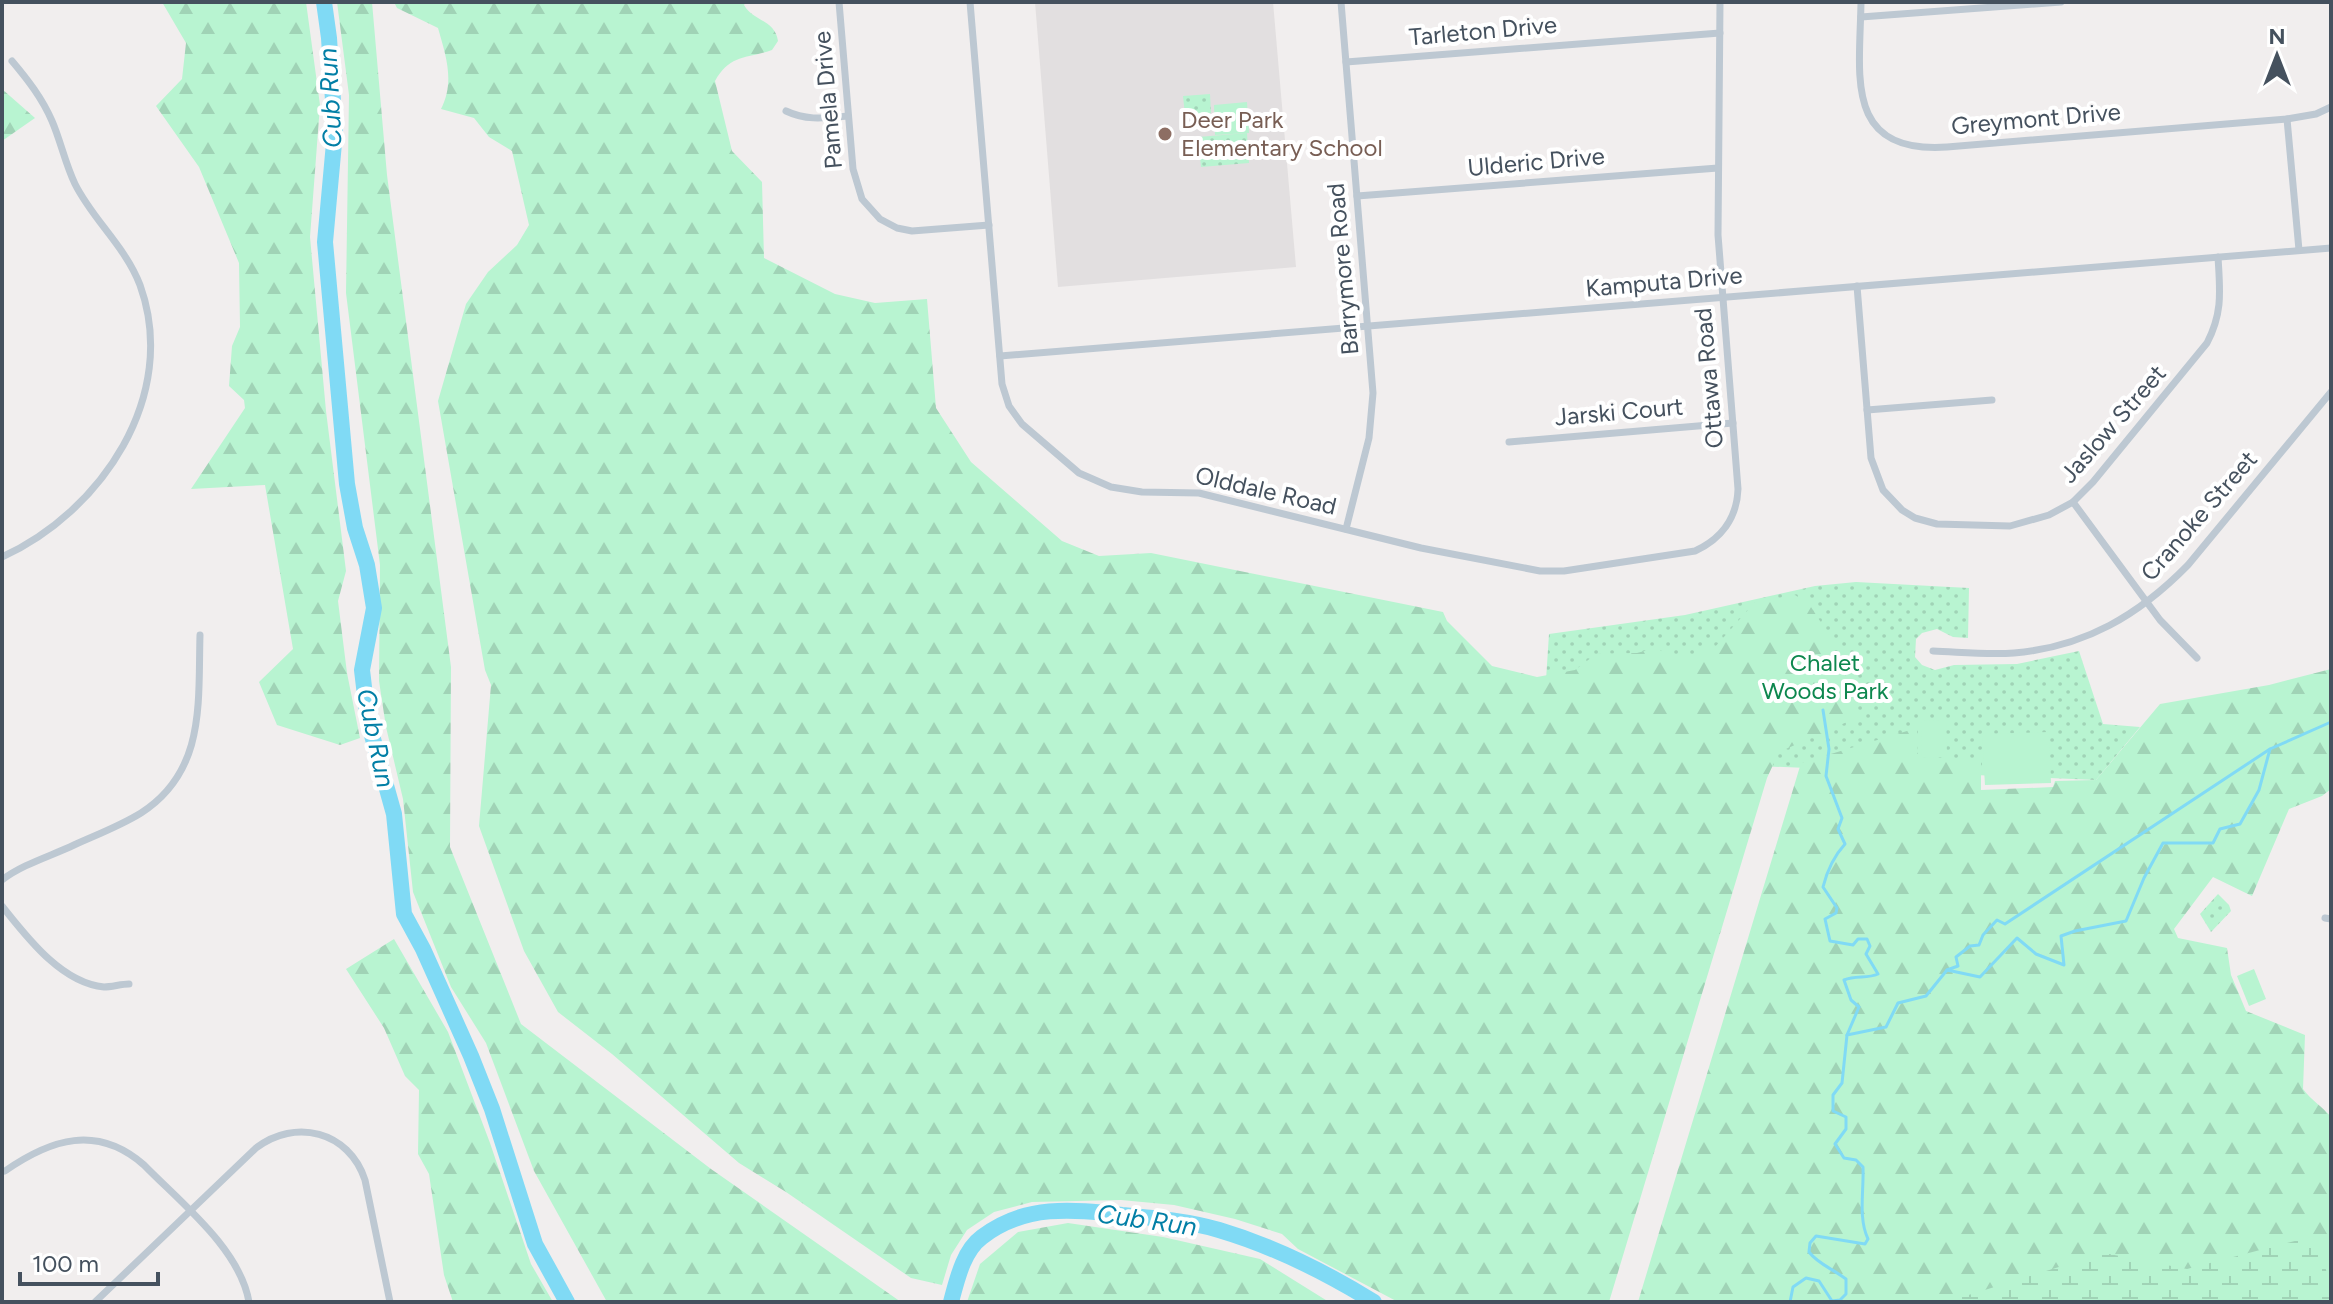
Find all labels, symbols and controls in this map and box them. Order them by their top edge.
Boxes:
street label: Tarleton Drive [1408,10,1558,51]
north arrow [2237,16,2317,96]
text: N [2268,23,2286,50]
street label: Pamela Drive [807,30,848,170]
water label: Cub Run [311,47,349,149]
street label: Greymont Drive [1950,97,2122,140]
place label: Deer Park Elementary School [1181,105,1383,162]
marker: Deer Park Elementary School [1156,125,1174,143]
street label: Ulderic Drive [1466,141,1606,182]
street label: Barrymore Road [1321,182,1364,356]
street label: Kamputa Drive [1584,260,1744,303]
street label: Ottawa Road [1688,307,1729,449]
street label: Jaslow Street [2054,359,2172,489]
street label: Jarski Court [1554,391,1684,432]
street label: Cranoke Street [2134,445,2263,587]
street label: Olddale Road [1193,460,1339,521]
park label: Chalet Woods Park [1762,648,1889,705]
water label: Cub Run [350,686,402,790]
water label: Cub Run [1095,1197,1199,1243]
scale bar [20,1236,158,1286]
text: 100 m [32,1249,99,1278]

